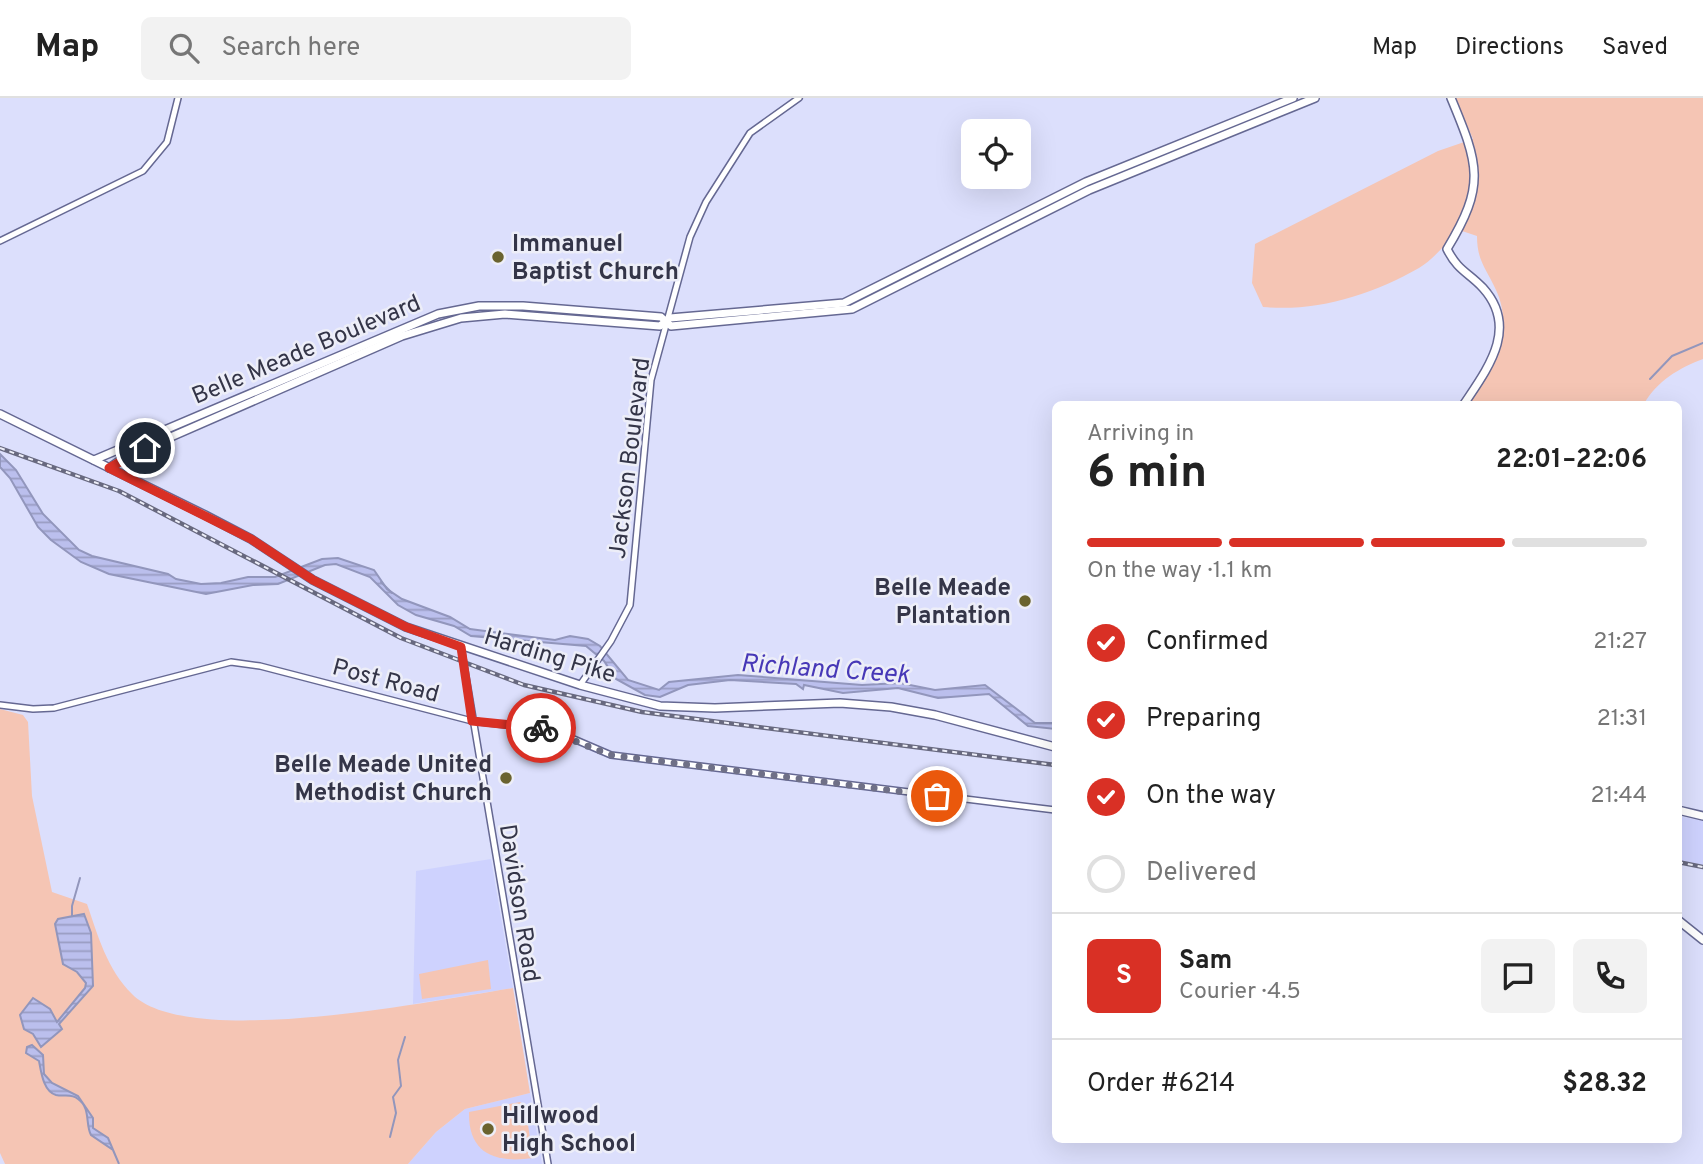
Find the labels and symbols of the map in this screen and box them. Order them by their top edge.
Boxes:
place label: Immanuel Baptist Church [512,230,679,288]
marker: Immanuel Baptist Church [490,249,506,265]
street label: Belle Meade Boulevard [188,289,426,413]
street label: Jackson Boulevard [604,356,658,560]
pin [115,418,175,478]
place label: Belle Meade Plantation [874,574,1011,632]
marker: Belle Meade Plantation [1017,593,1033,609]
street label: Harding Pike [480,623,619,691]
water label: Richland Creek [739,648,911,693]
street label: Post Road [329,653,442,711]
courier [506,693,576,763]
place label: Belle Meade United Methodist Church [274,751,492,809]
pin [907,766,967,826]
marker: Belle Meade United Methodist Church [498,770,514,786]
street label: Davidson Road [491,822,545,984]
place label: Hillwood High School [502,1102,636,1160]
marker: Hillwood High School [480,1121,496,1137]

